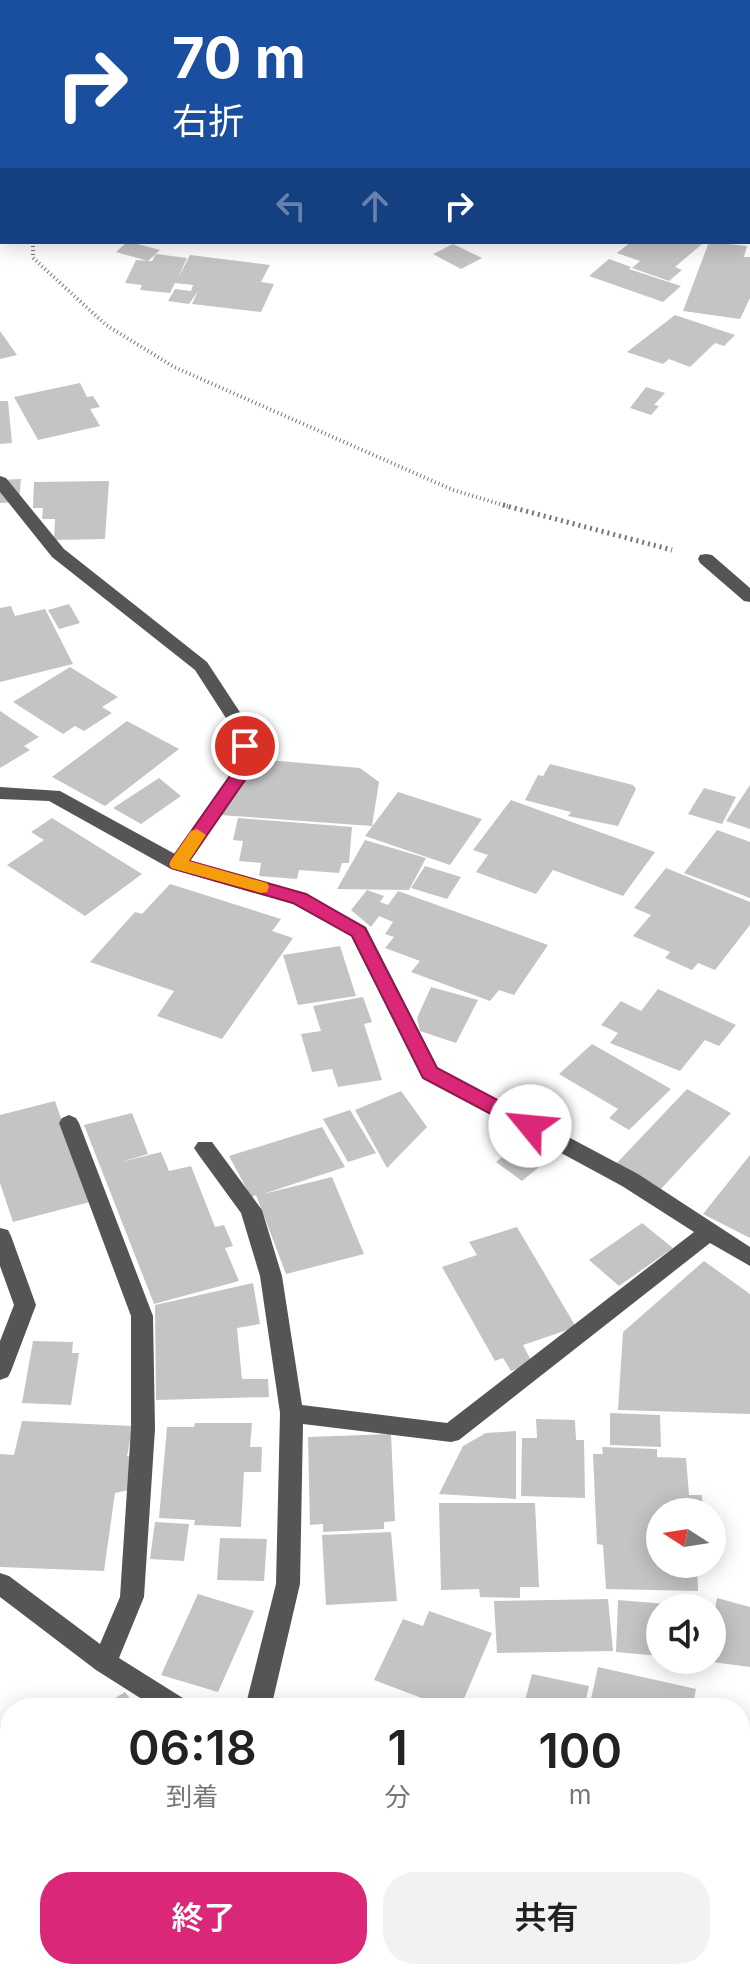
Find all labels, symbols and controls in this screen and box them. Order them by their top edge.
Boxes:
text: 70 m [172,24,306,92]
icon: right [40,32,144,136]
text: 右折 [172,99,244,143]
icon: left [269,184,313,228]
icon: ahead [353,184,397,228]
icon: right [437,184,481,228]
pin [211,712,279,780]
icon: arrive [223,724,267,768]
position arrow [488,1084,572,1168]
north arrow [646,1498,726,1578]
map controls [646,1498,726,1674]
button: sound [646,1594,726,1674]
text: 06:18 [128,1718,257,1777]
text: 1 [387,1718,408,1777]
text: 100 [538,1721,622,1780]
text: m [569,1779,592,1810]
text: 到着 [166,1781,218,1812]
text: 分 [385,1781,411,1812]
button: 終了 [40,1872,367,1964]
button: 共有 [383,1872,710,1964]

